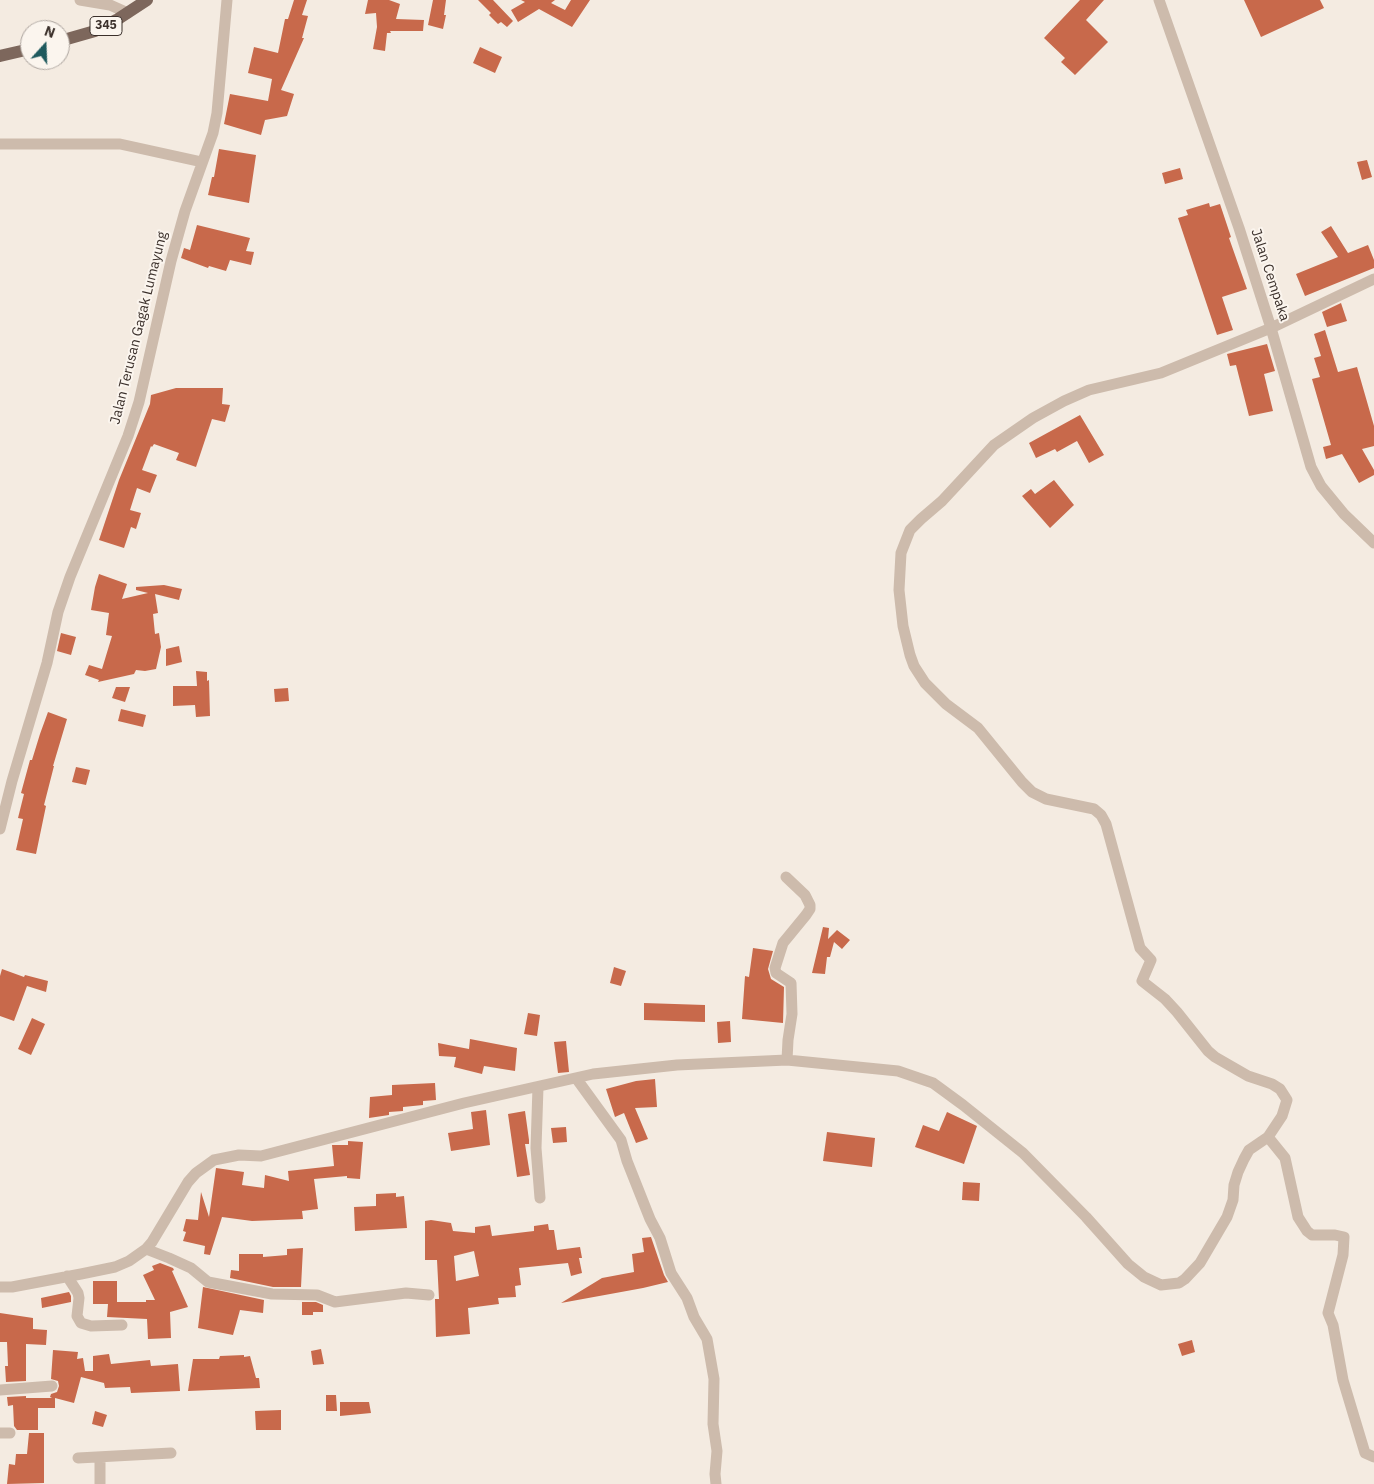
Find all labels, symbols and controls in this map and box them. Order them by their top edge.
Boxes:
road number: 345 [90,16,122,36]
north arrow [20,20,70,70]
text: N [42,22,58,42]
street label: Jalan Cempaka [1247,227,1293,323]
street label: Jalan Terusan Gagak Lumayung [107,230,171,426]

